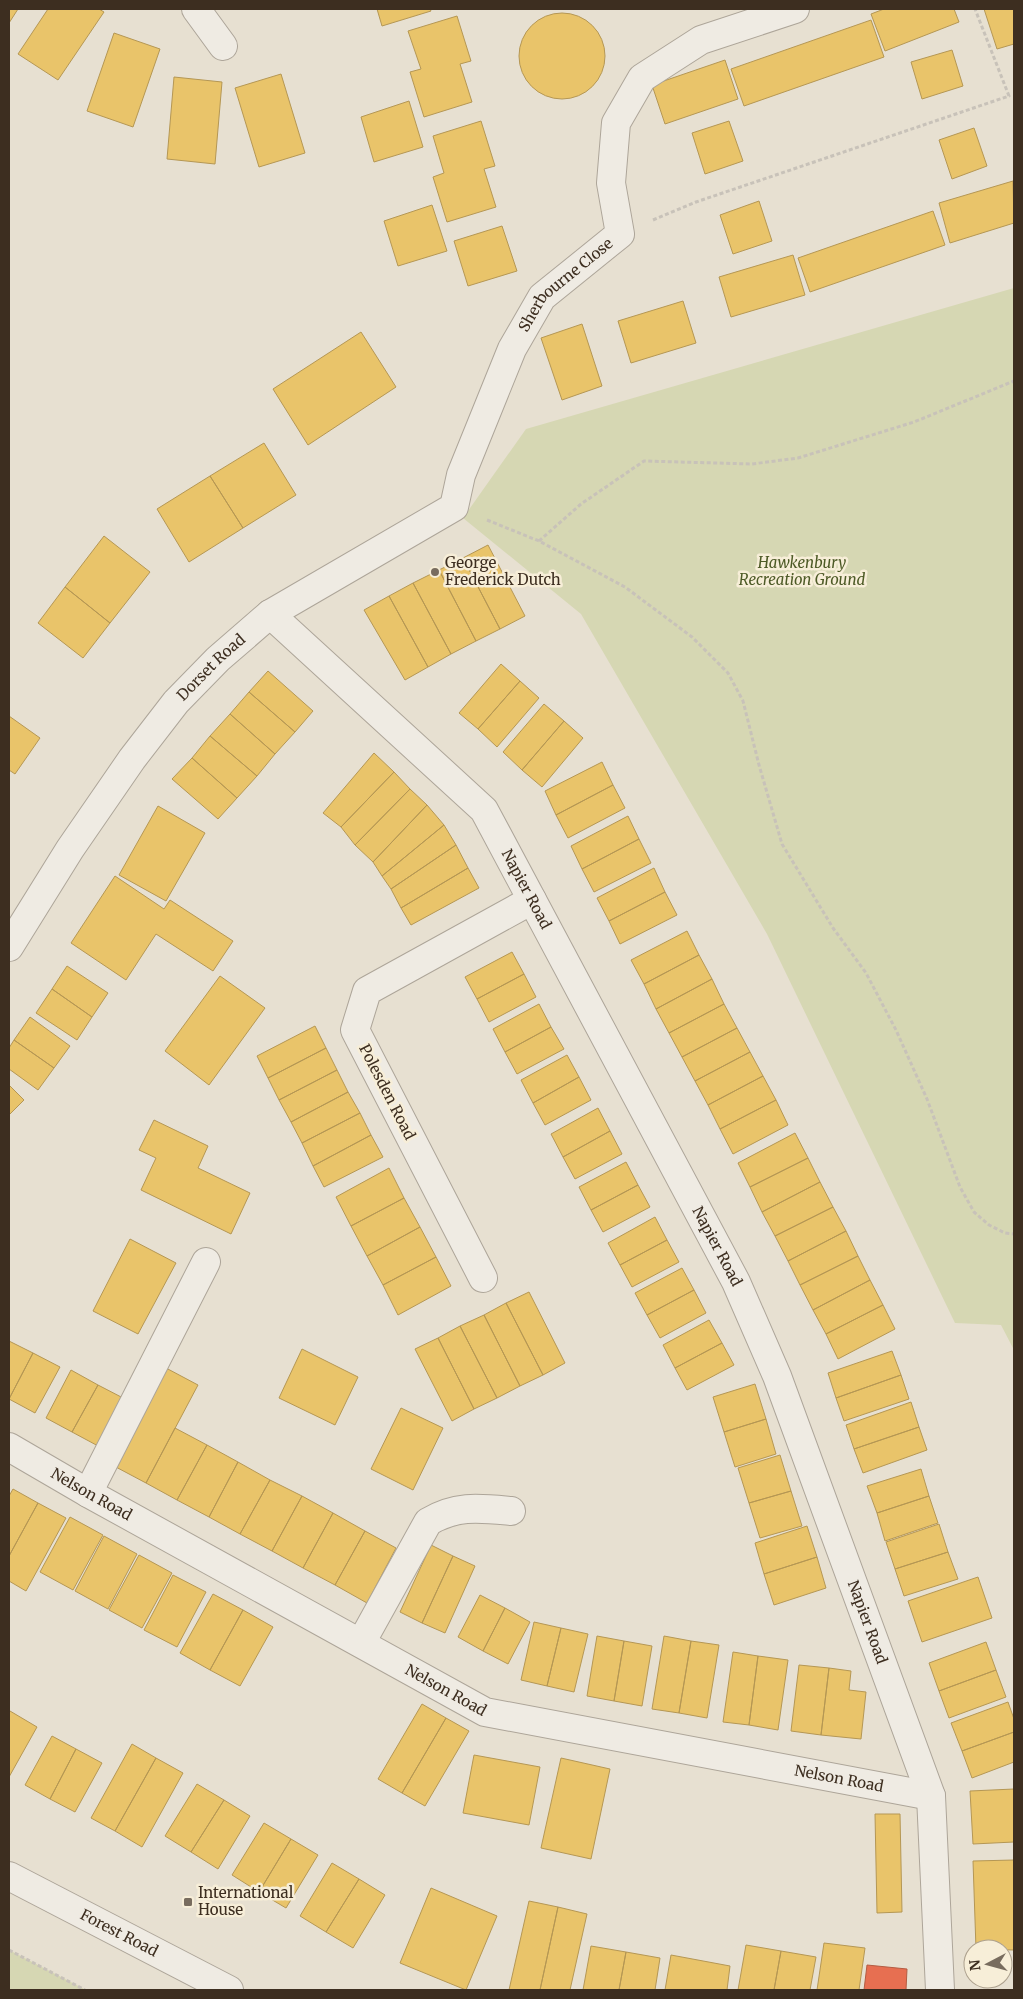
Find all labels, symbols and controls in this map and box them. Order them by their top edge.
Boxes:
street label: Sherbourne Close [514,234,617,335]
place label: George Frederick Dutch [445,553,561,589]
park label: Hawkenbury Recreation Ground [739,553,865,589]
marker: George Frederick Dutch [429,566,441,578]
street label: Dorset Road [173,630,249,705]
street label: Napier Road [498,846,556,932]
street label: Polesden Road [355,1041,420,1143]
street label: Napier Road [688,1203,747,1289]
street label: Nelson Road [48,1464,135,1524]
street label: Napier Road [844,1577,892,1667]
street label: Nelson Road [402,1660,490,1720]
street label: Nelson Road [793,1761,885,1796]
place label: International House [198,1883,294,1919]
marker: International House [182,1896,194,1908]
street label: Forest Road [77,1905,161,1961]
north arrow [963,1939,1013,1989]
text: N [966,1959,985,1972]

